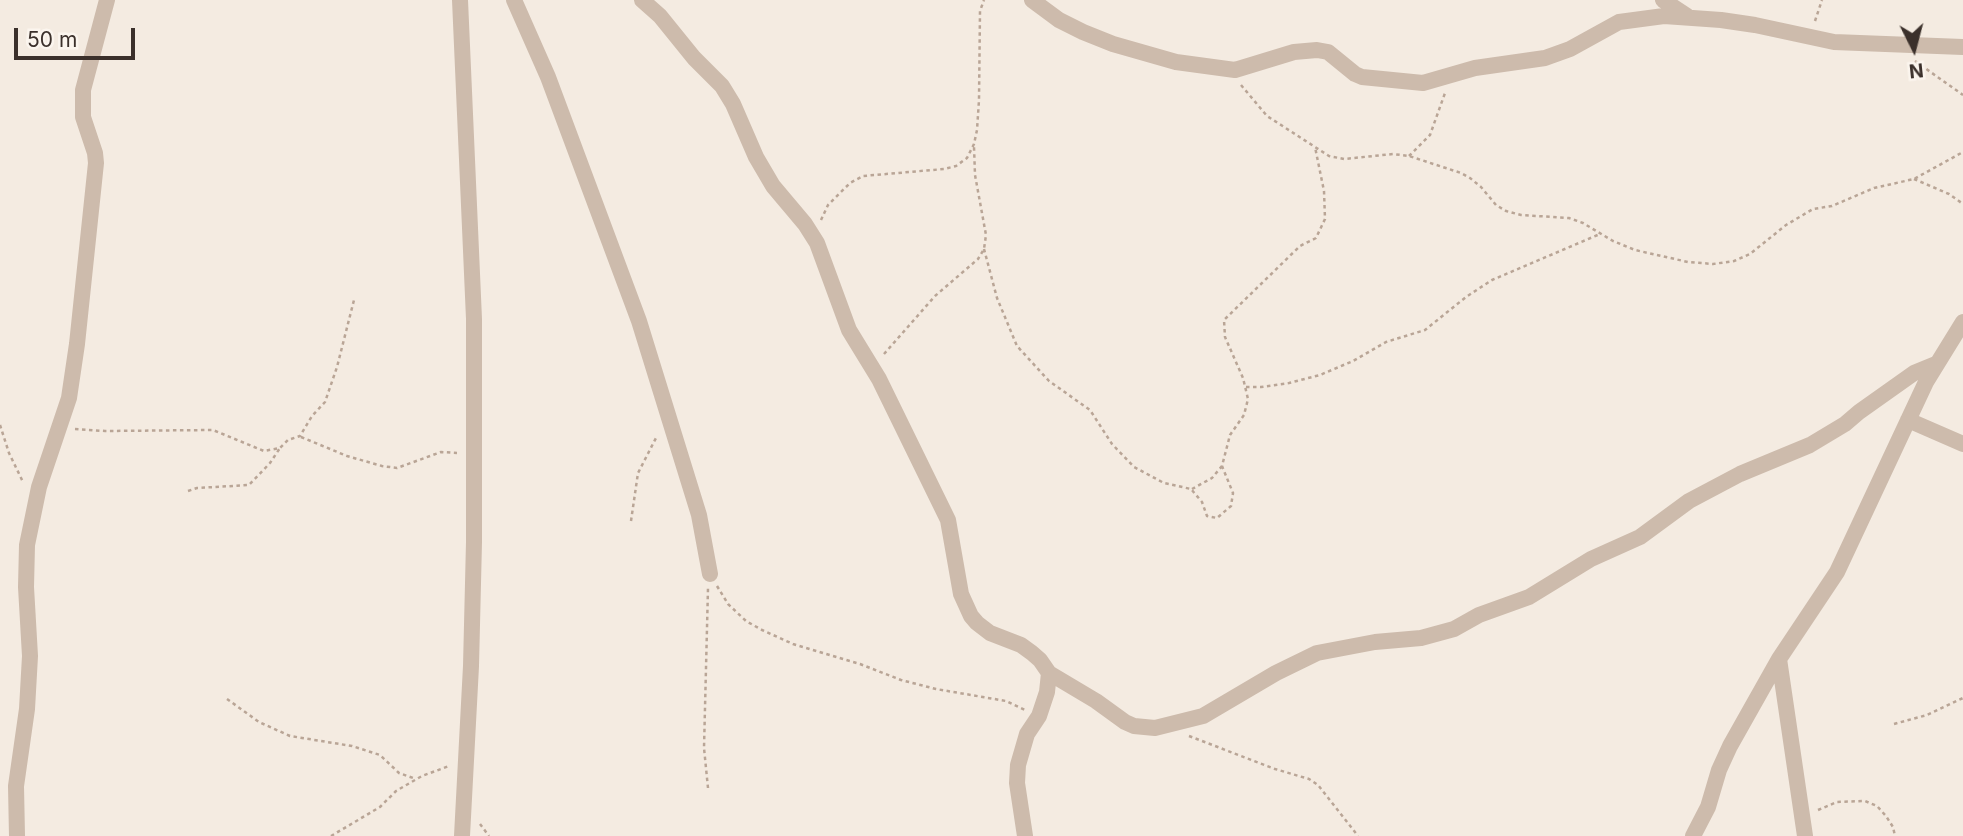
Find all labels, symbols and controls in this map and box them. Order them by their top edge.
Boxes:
scale bar [18,14,138,58]
north arrow [1879,14,1949,84]
text: 50 m [27,27,77,52]
text: N [1908,58,1925,83]

